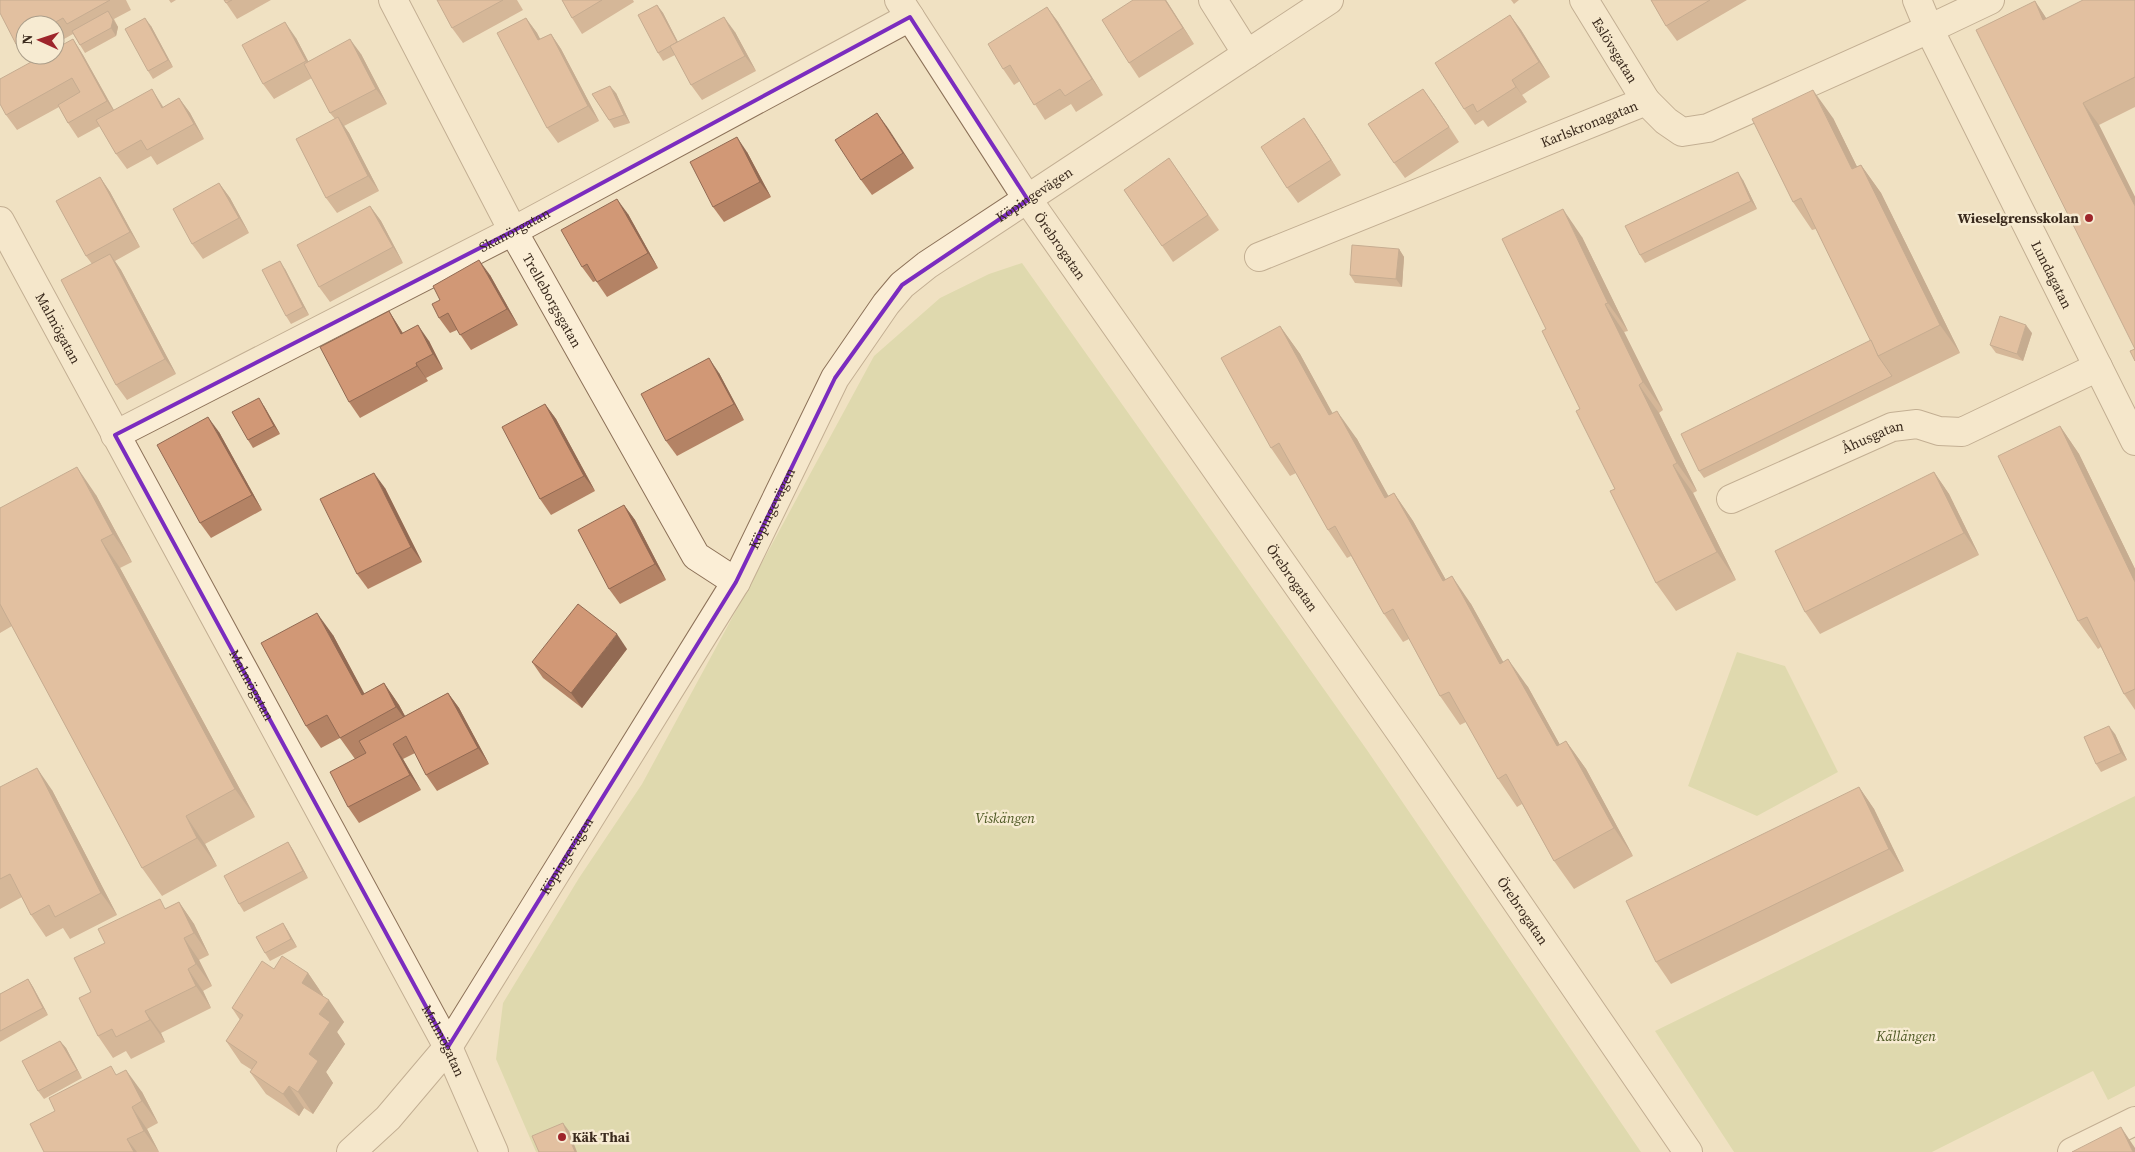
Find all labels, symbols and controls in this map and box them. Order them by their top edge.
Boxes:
street label: Eslövsgatan [1587,14,1643,87]
north arrow [15,15,65,65]
text: N [17,34,37,45]
street label: Karlskronagatan [1538,95,1641,152]
street label: Köpingevägen [992,161,1077,227]
street label: Skanörgatan [475,203,554,257]
street label: Örebrogatan [1029,208,1091,284]
place label: Wieselgrensskolan [1958,208,2079,228]
marker: Wieselgrensskolan [2083,212,2095,224]
street label: Lundagatan [2026,237,2077,313]
street label: Trelleborgsgatan [518,250,587,352]
street label: Malmögatan [31,289,86,368]
street label: Åhusgatan [1838,416,1905,458]
street label: Köpingevägen [743,464,800,552]
street label: Örebrogatan [1262,540,1323,616]
street label: Malmögatan [224,646,279,725]
park label: Viskängen [975,808,1035,828]
street label: Köpingevägen [535,813,598,899]
street label: Örebrogatan [1492,873,1554,949]
street label: Malmögatan [417,1001,470,1080]
park label: Källängen [1875,1026,1936,1046]
place label: Käk Thai [572,1127,630,1147]
marker: Käk Thai [556,1131,568,1143]

